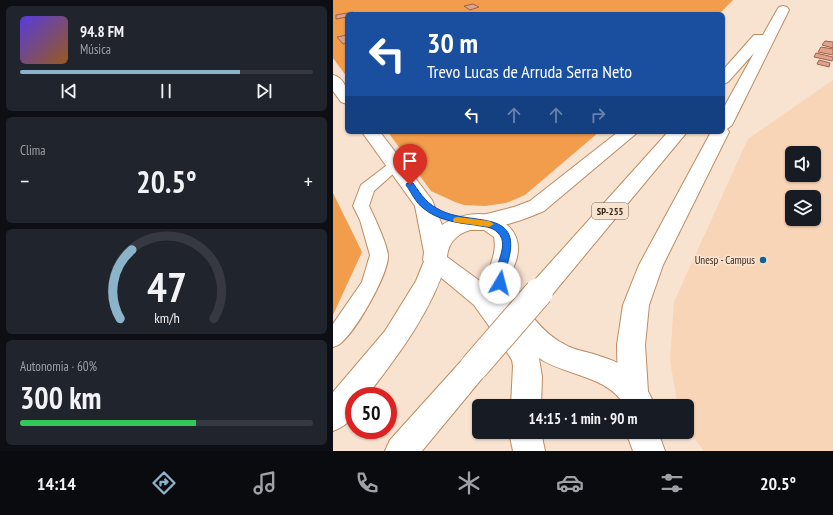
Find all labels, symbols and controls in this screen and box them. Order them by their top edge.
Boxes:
text: 94.8 FM [80,22,124,41]
text: 30 m [427,24,478,61]
icon: left [361,28,413,80]
text: Música [80,41,111,58]
text: Trevo Lucas de Arruda Serra Neto [427,60,632,83]
icon: previous [58,80,80,102]
icon: pause [155,80,177,102]
icon: next [253,80,275,102]
icon: left [461,104,483,126]
icon: ahead [503,104,525,126]
icon: ahead [545,104,567,126]
icon: right [587,104,609,126]
text: Clima [20,142,45,159]
pin [393,144,427,185]
map controls [785,146,821,226]
button: sound [785,146,821,182]
icon: arrive [399,150,421,172]
text: 20.5° [136,162,197,201]
text: − [20,167,29,195]
text: + [304,167,313,195]
button: layers [785,190,821,226]
road number: SP-255 [592,203,628,219]
place label: Unesp - Campus [695,253,755,267]
marker: Unesp - Campus [758,255,768,265]
text: 47 [147,260,186,313]
position arrow [479,262,521,304]
text: km/h [154,308,179,327]
text: Autonomia · 60% [20,358,97,375]
text: 300 km [20,378,101,417]
speed limit sign: 50 [345,387,397,439]
text: 14:15 · 1 min · 90 m [529,409,637,428]
icon: directions [150,469,178,497]
icon: music [251,469,279,497]
icon: phone [353,469,381,497]
icon: climate [455,469,483,497]
icon: car [556,469,584,497]
icon: filters [658,469,686,497]
text: 14:14 [37,472,76,495]
text: 20.5° [760,472,796,495]

